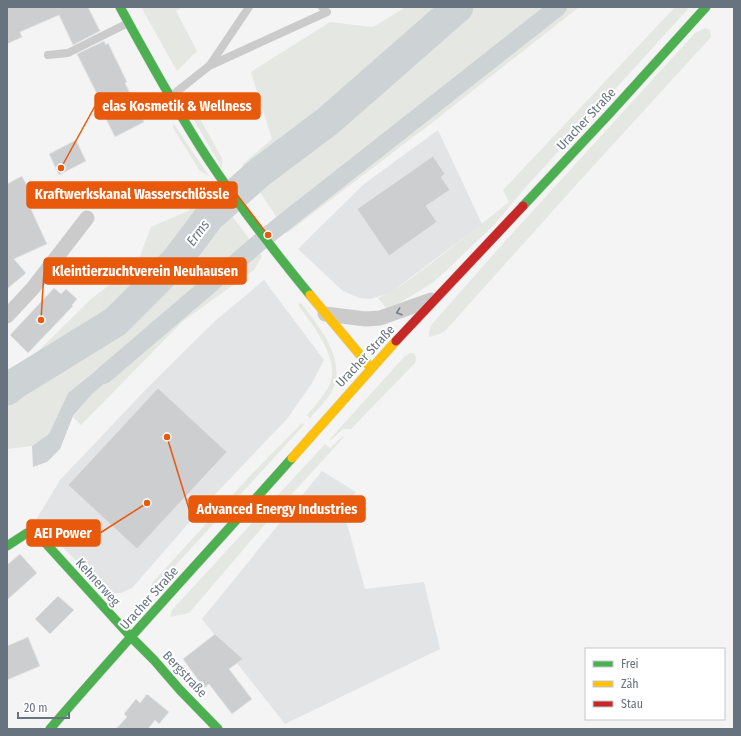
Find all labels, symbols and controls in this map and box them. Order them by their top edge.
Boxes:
street label: Uracher Straße [554,85,618,153]
callout: elas Kosmetik & Wellness [95,93,260,119]
text: elas Kosmetik & Wellness [102,98,252,115]
callout: Kraftwerkskanal Wasserschlössle [27,182,237,208]
text: Kraftwerkskanal Wasserschlössle [35,186,229,203]
water label: Erms [183,217,213,249]
callout: Kleintierzuchtverein Neuhausen [44,258,246,284]
text: Kleintierzuchtverein Neuhausen [52,263,238,280]
one-way arrow [396,307,403,316]
street label: Uracher Straße [333,322,397,390]
callout: Advanced Energy Industries [189,496,365,522]
text: Advanced Energy Industries [196,501,357,518]
callout: AEI Power [27,520,100,546]
text: AEI Power [33,525,93,542]
street label: Kehnerweg [73,555,124,610]
street label: Uracher Straße [117,564,181,632]
street label: Bergstraße [160,648,210,700]
legend [585,648,725,720]
text: Frei [621,657,639,671]
text: Zäh [621,677,639,691]
scale bar [18,694,69,720]
text: Stau [621,697,643,711]
text: 20 m [24,701,48,715]

